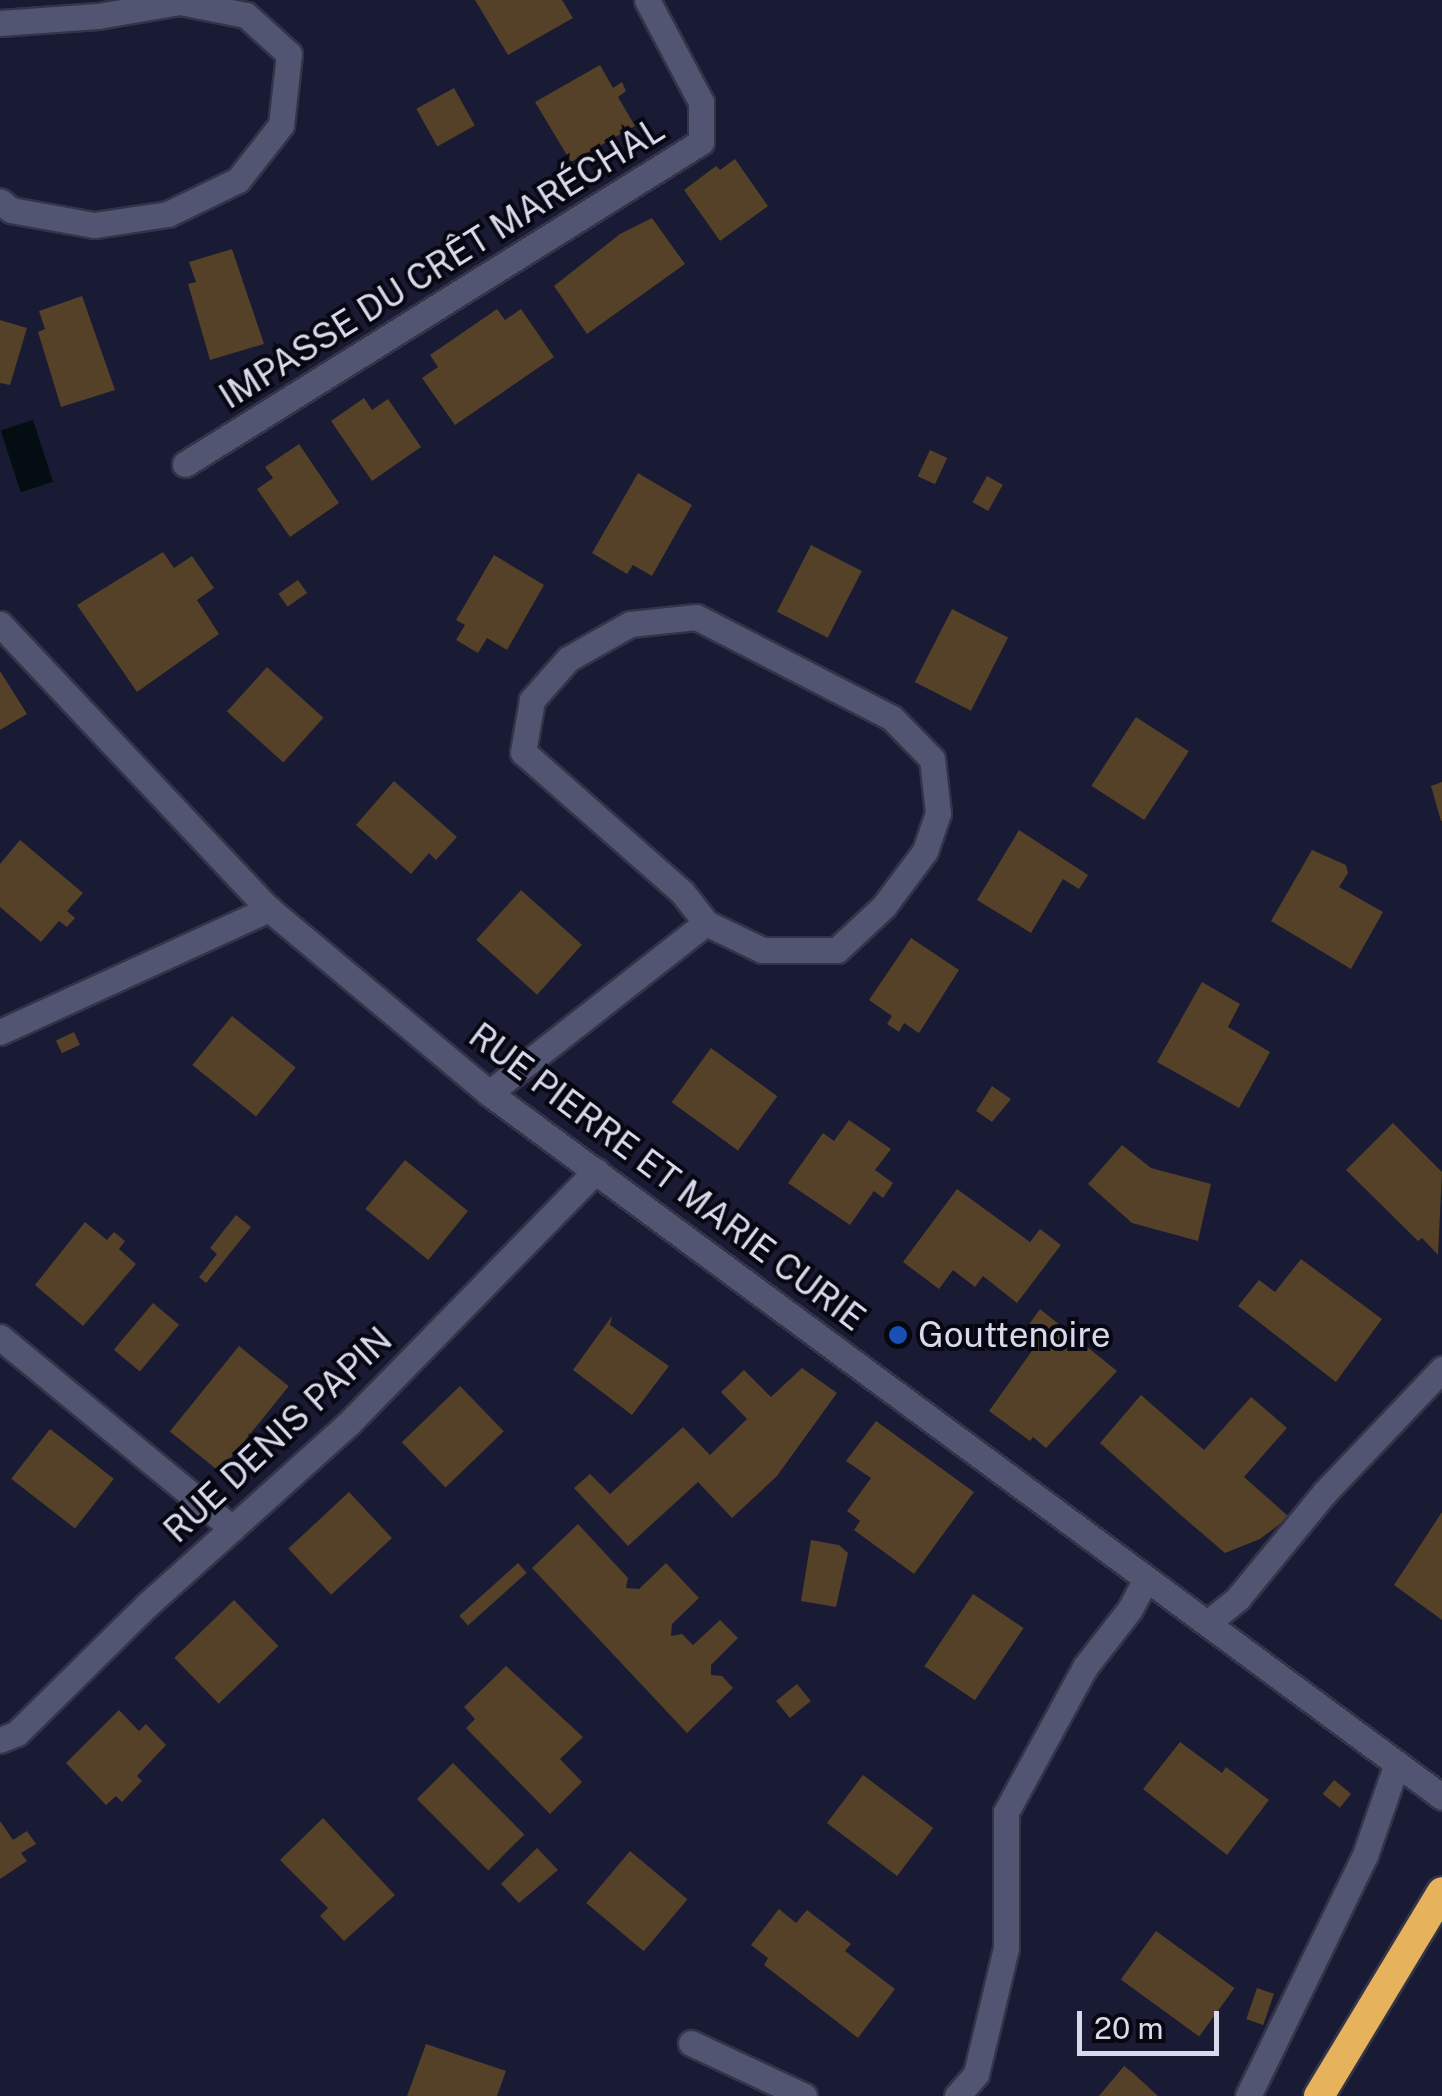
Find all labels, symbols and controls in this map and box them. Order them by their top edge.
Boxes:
street label: IMPASSE DU CRÊT MARÉCHAL [212,108,672,418]
street label: RUE PIERRE ET MARIE CURIE [461,1014,873,1340]
place label: Gouttenoire [918,1314,1111,1356]
street label: RUE DENIS PAPIN [155,1319,401,1551]
marker: Gouttenoire [887,1324,909,1346]
scale bar [1082,1991,1224,2053]
text: 20 m [1094,2010,1163,2046]

